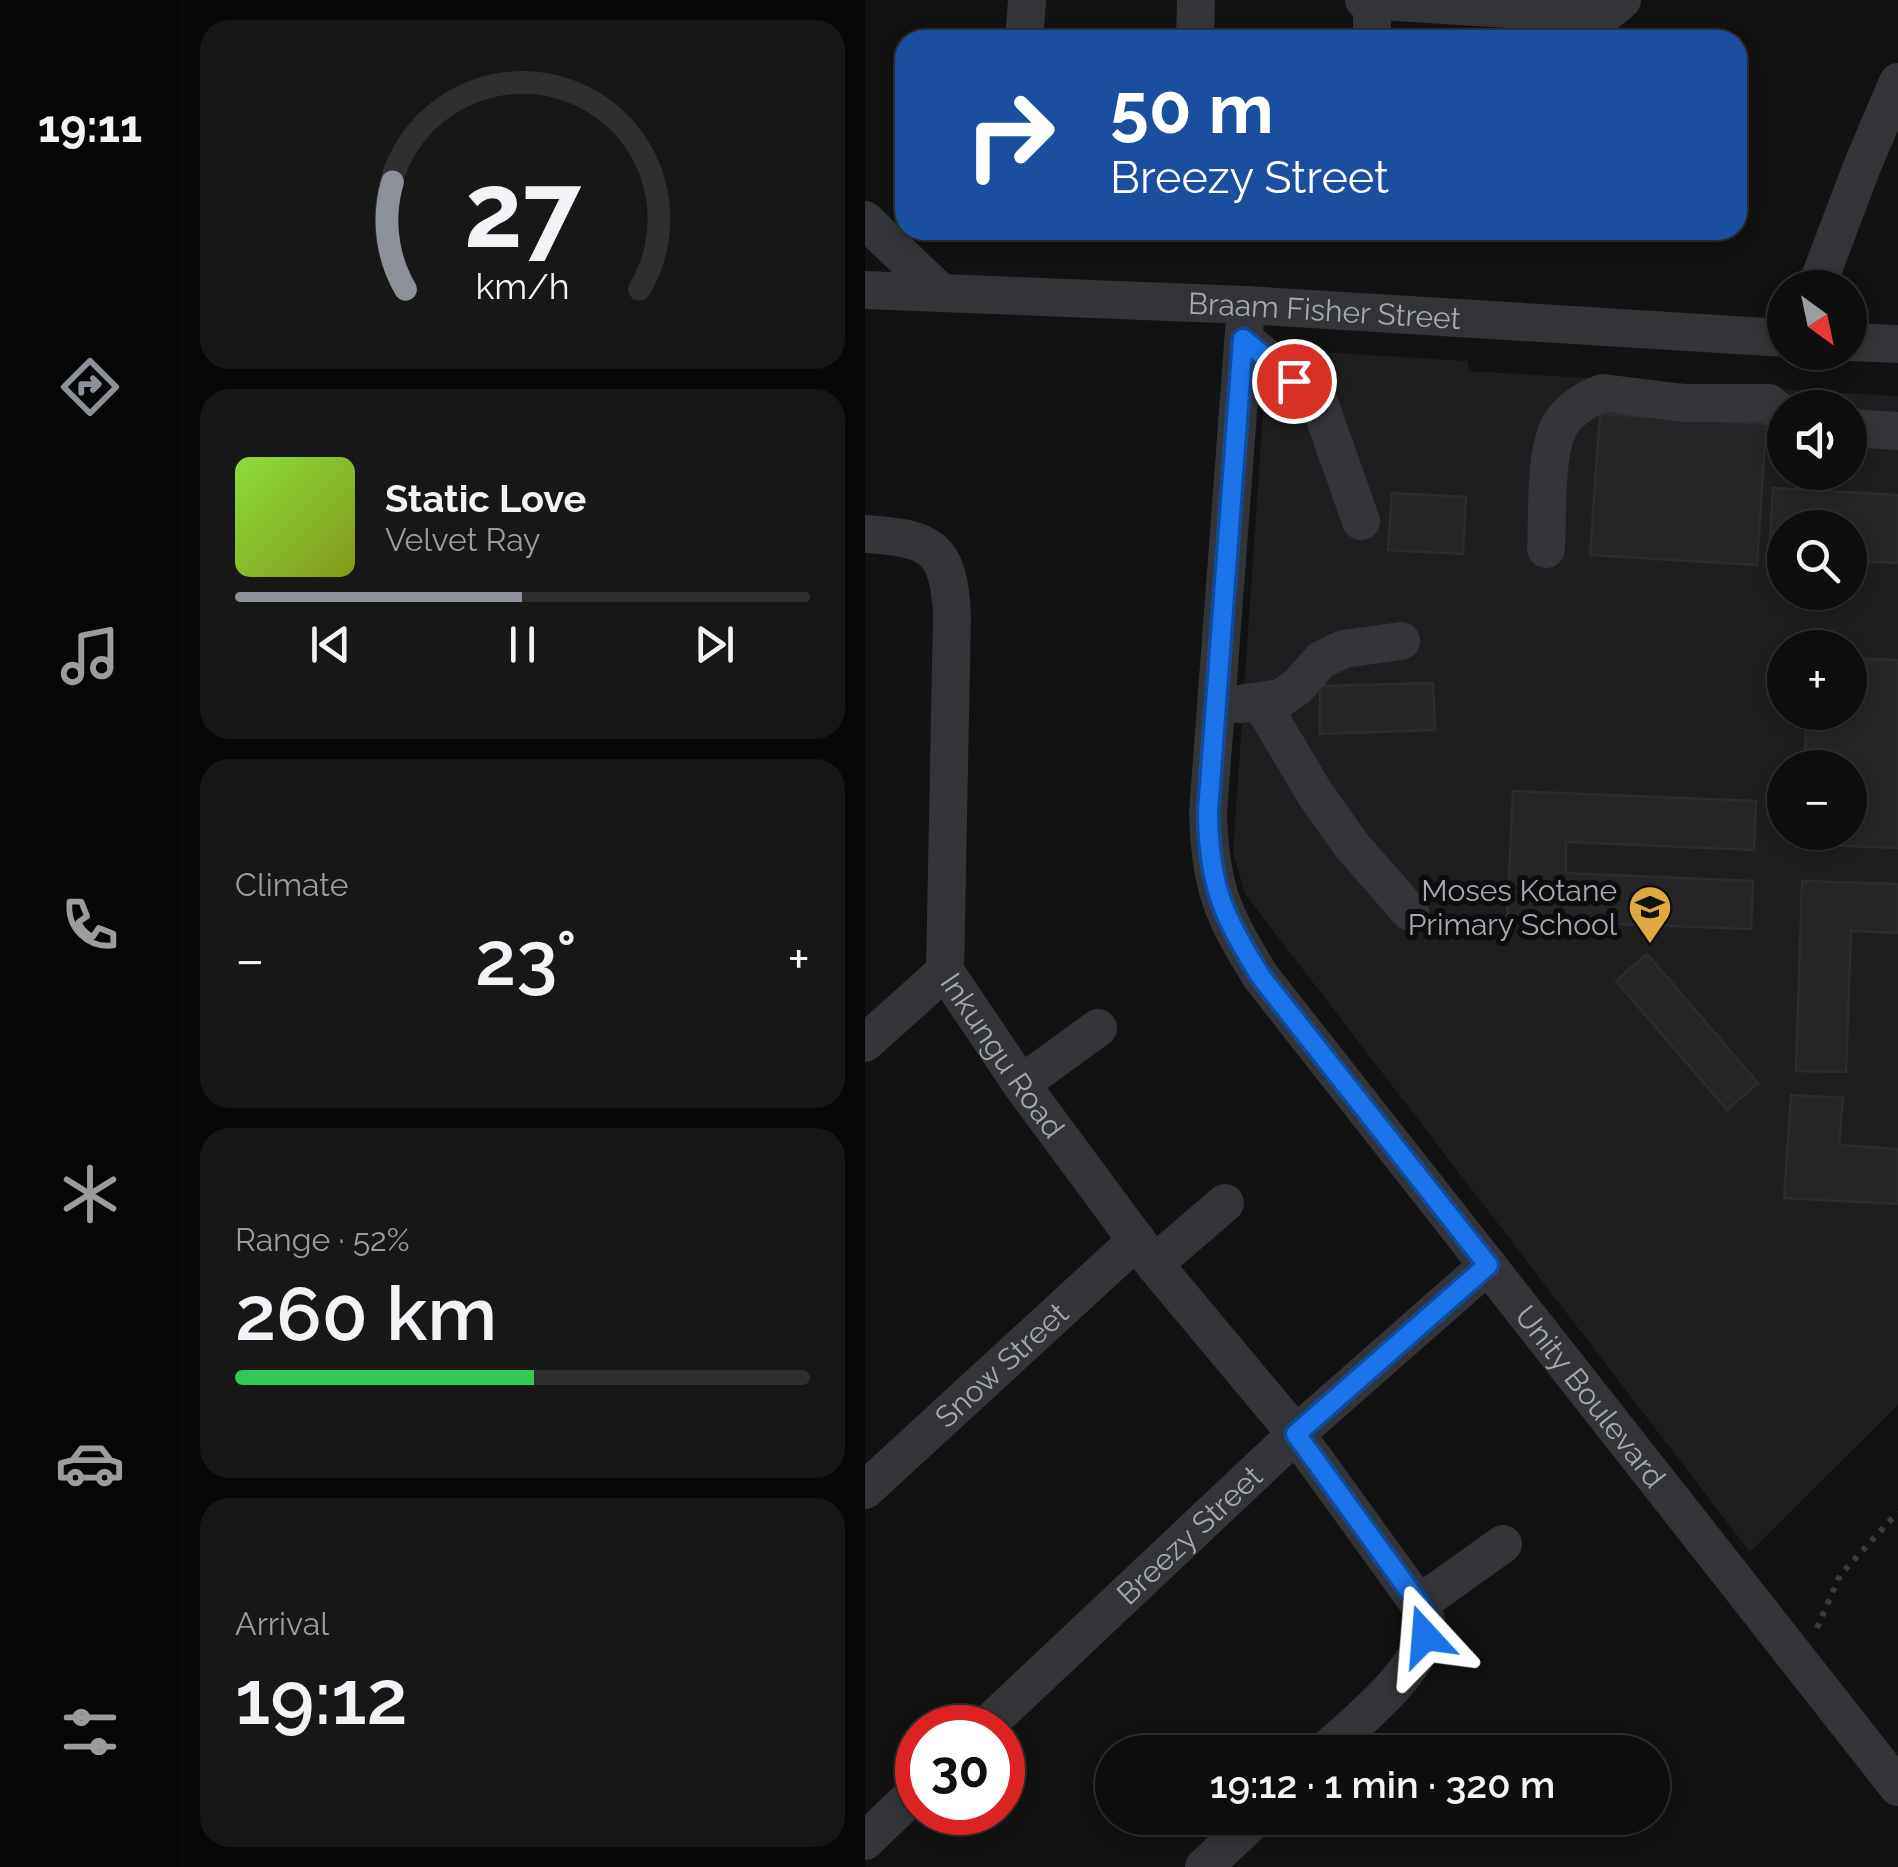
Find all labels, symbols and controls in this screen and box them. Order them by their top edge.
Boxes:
text: 50 m [1110,67,1274,149]
icon: right [945,70,1075,200]
text: 19:11 [38,100,142,153]
text: 27 [464,149,582,271]
text: Breezy Street [1110,151,1389,204]
text: km/h [475,265,570,307]
north arrow [1767,270,1867,370]
map controls [1767,270,1867,850]
street label: Braam Fisher Street [1188,285,1462,336]
pin [1252,339,1337,424]
icon: directions [55,352,125,422]
icon: arrive [1267,354,1322,409]
button: sound [1767,390,1867,490]
text: Static Love [385,476,586,521]
button: search [1767,510,1867,610]
text: Velvet Ray [385,521,540,558]
icon: previous [303,617,358,672]
icon: pause [495,617,550,672]
icon: next [687,617,742,672]
icon: music [55,621,125,691]
button: + [1767,630,1867,730]
button: − [1767,750,1867,850]
text: Climate [235,866,349,903]
place label: Moses Kotane Primary School [1408,873,1618,942]
school or university icon: Moses Kotane Primary School [1627,884,1673,945]
icon: phone [55,890,125,960]
text: 23° [475,914,577,1003]
text: − [235,927,265,992]
text: + [787,927,810,992]
street label: Inkungu Road [934,966,1072,1144]
icon: climate [55,1159,125,1229]
text: Range · 52% [235,1221,410,1258]
text: 260 km [235,1269,497,1358]
street label: Snow Street [928,1295,1075,1434]
street label: Unity Boulevard [1508,1298,1673,1494]
icon: car [55,1428,125,1498]
street label: Breezy Street [1109,1458,1269,1611]
position arrow [1373,1584,1477,1688]
text: Arrival [235,1605,329,1642]
text: 19:12 [235,1653,408,1742]
icon: filters [55,1697,125,1767]
speed limit sign: 30 [895,1705,1025,1835]
text: 19:12 · 1 min · 320 m [1210,1762,1555,1807]

